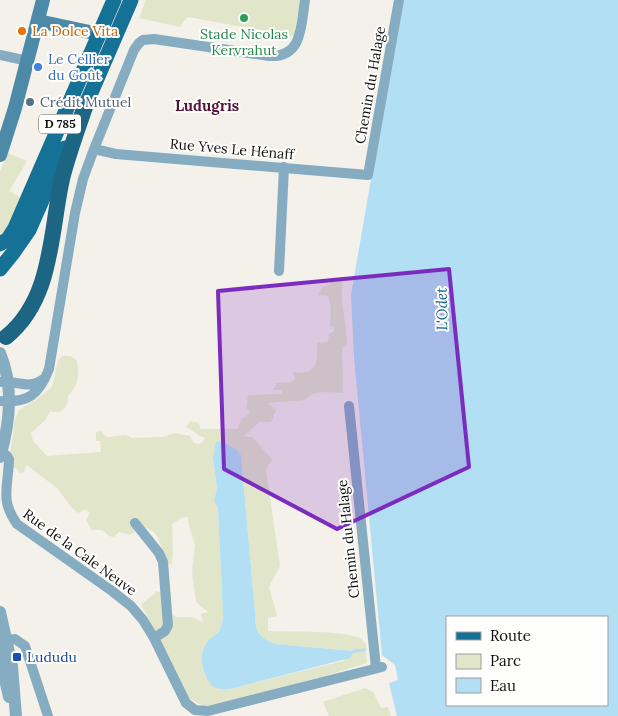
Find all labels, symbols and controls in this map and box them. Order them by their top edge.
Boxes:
marker: Stade Nicolas Kervrahut [238,12,250,24]
place label: La Dolce Vita [32,22,118,40]
street label: Chemin du Halage [351,24,389,145]
marker: La Dolce Vita [16,25,28,37]
place label: Stade Nicolas Kervrahut [200,25,288,59]
place label: Le Cellier du Goût [48,50,110,84]
marker: Le Cellier du Goût [32,61,44,73]
place label: Crédit Mutuel [40,93,131,111]
marker: Crédit Mutuel [24,96,36,108]
district label: Ludugris [175,96,239,115]
road number: D 785 [39,115,81,134]
street label: Rue Yves Le Hénaff [169,135,296,163]
water label: L'Odet [432,287,451,331]
street label: Chemin du Halage [333,478,363,599]
street label: Rue de la Cale Neuve [20,505,141,599]
legend [446,616,608,706]
text: Route [490,626,531,645]
place label: Lududu [27,648,77,666]
marker: Lududu [11,651,23,663]
text: Parc [490,651,521,670]
text: Eau [490,676,516,695]

